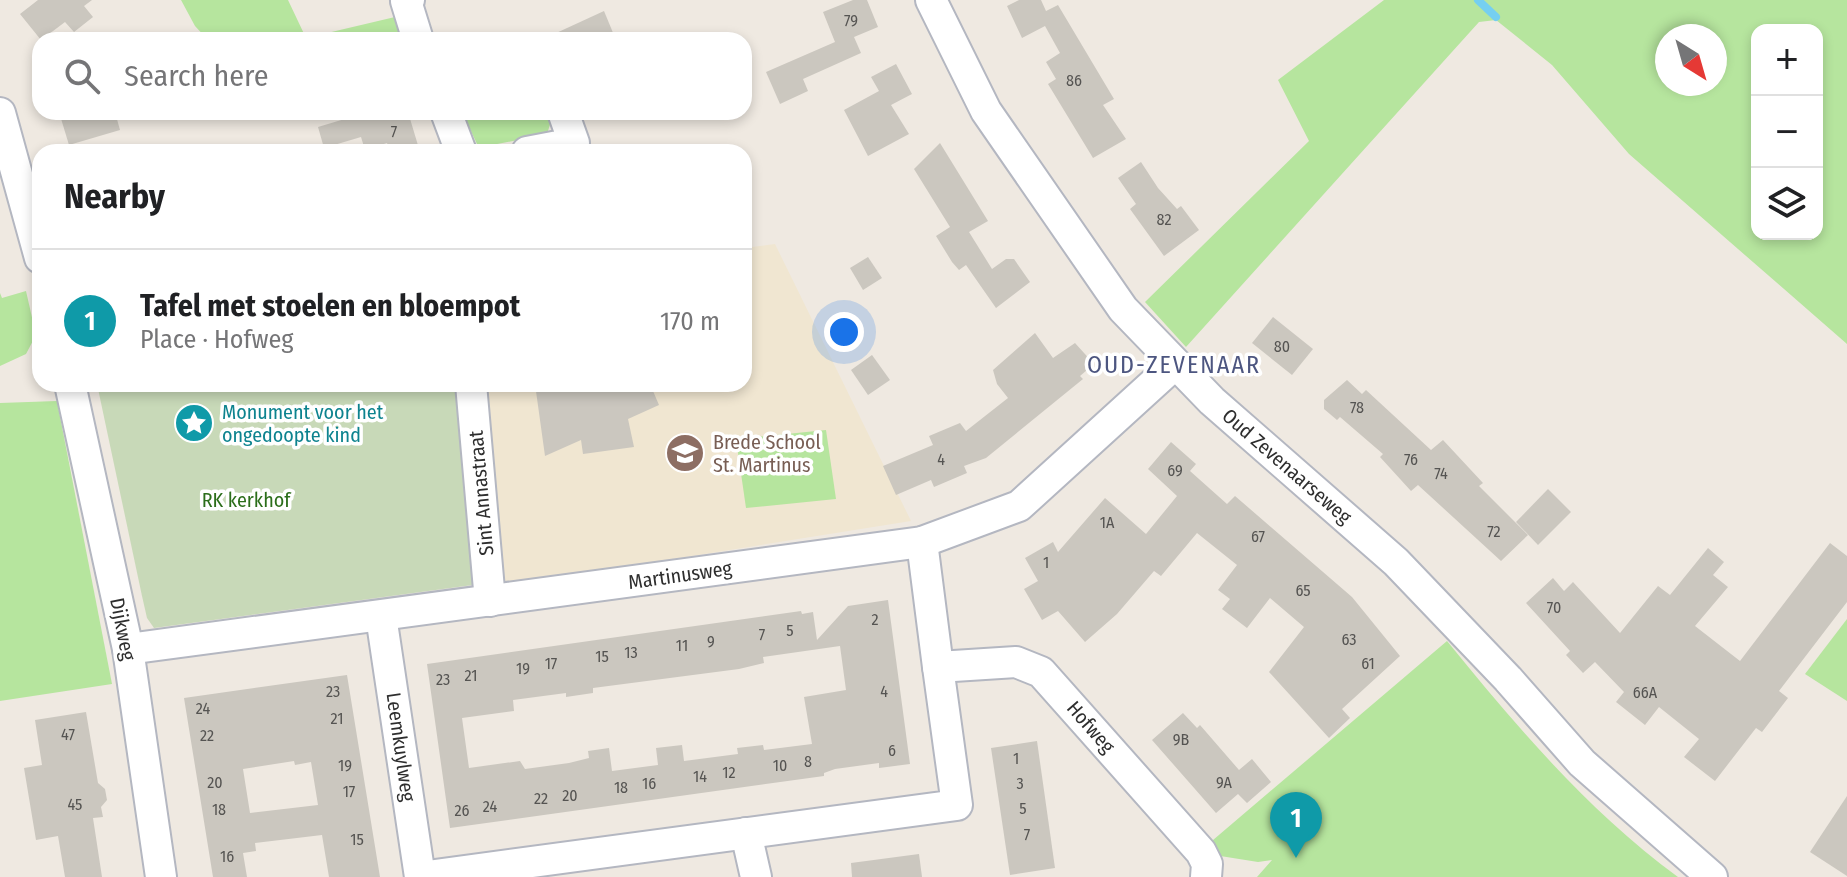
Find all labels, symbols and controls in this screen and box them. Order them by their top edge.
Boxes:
house number: 79 [844,11,858,30]
north arrow [1655,24,1727,96]
map controls [1751,24,1823,240]
button: + [1751,24,1823,96]
search box [32,32,752,120]
icon: search [60,54,104,98]
text: Search here [124,58,269,94]
house number: 86 [1066,71,1082,90]
button: − [1751,96,1823,168]
house number: 7 [391,122,398,141]
button: layers [1751,168,1823,240]
text: Nearby [64,176,165,217]
house number: 82 [1157,210,1171,229]
text: Tafel met stoelen en bloempot [140,288,520,324]
text: 1 [85,306,96,337]
text: 170 m [660,306,720,337]
your location [824,312,864,352]
text: Place · Hofweg [140,324,294,355]
house number: 80 [1274,337,1290,356]
district label: OUD-ZEVENAAR [1087,351,1261,379]
house number: 78 [1350,398,1364,417]
place label: Monument voor het ongedoopte kind [222,400,384,447]
place icon: Monument voor het ongedoopte kind [173,402,215,444]
street label: Oud Zevenaarseweg [1217,403,1357,529]
street label: Sint Annastraat [464,429,498,557]
place label: Brede School St. Martinus [713,430,821,477]
school or university icon: Brede School St. Martinus [664,432,706,474]
house number: 4 [937,450,945,469]
house number: 76 [1404,450,1418,469]
house number: 69 [1167,461,1183,480]
house number: 74 [1434,464,1448,483]
park label: RK kerkhof [202,488,292,512]
house number: 1A [1100,513,1115,532]
house number: 72 [1487,522,1501,541]
house number: 67 [1251,527,1266,546]
house number: 1 [1043,553,1049,572]
street label: Martinusweg [627,556,734,594]
house number: 65 [1295,581,1311,600]
street label: Dijkweg [105,596,141,663]
house number: 70 [1547,598,1561,617]
house number: 2 [871,610,879,629]
house number: 5 [786,621,794,640]
house number: 7 [759,625,766,644]
house number: 63 [1341,630,1357,649]
house number: 9 [707,632,715,651]
house number: 11 [676,636,688,655]
house number: 13 [624,643,638,662]
house number: 15 [595,647,609,666]
house number: 17 [545,654,558,673]
house number: 61 [1361,654,1375,673]
house number: 19 [516,659,530,678]
house number: 21 [465,666,477,685]
house number: 23 [436,670,450,689]
house number: 23 [326,682,340,701]
house number: 4 [880,682,888,701]
house number: 66A [1633,683,1658,702]
street label: Leemkuylweg [381,691,421,804]
street label: Hofweg [1062,696,1121,758]
house number: 24 [196,699,210,718]
house number: 21 [331,709,343,728]
house number: 47 [61,725,75,744]
house number: 22 [200,726,214,745]
house number: 9B [1173,730,1190,749]
house number: 6 [888,741,896,760]
house number: 1 [1013,749,1019,768]
house number: 8 [804,752,812,771]
house number: 19 [338,756,352,775]
house number: 10 [773,756,787,775]
house number: 12 [722,763,736,782]
house number: 14 [693,767,707,786]
house number: 20 [207,773,223,792]
house number: 9A [1216,773,1233,792]
house number: 16 [642,774,656,793]
house number: 3 [1016,774,1024,793]
house number: 18 [614,778,628,797]
house number: 17 [343,782,356,801]
house number: 20 [562,786,578,805]
house number: 22 [534,789,548,808]
pin: 1 [1270,792,1322,858]
house number: 45 [68,795,82,814]
house number: 24 [483,797,497,816]
house number: 5 [1019,799,1027,818]
house number: 18 [212,800,226,819]
house number: 26 [455,801,470,820]
house number: 7 [1024,825,1031,844]
house number: 15 [350,830,364,849]
house number: 16 [220,847,234,866]

